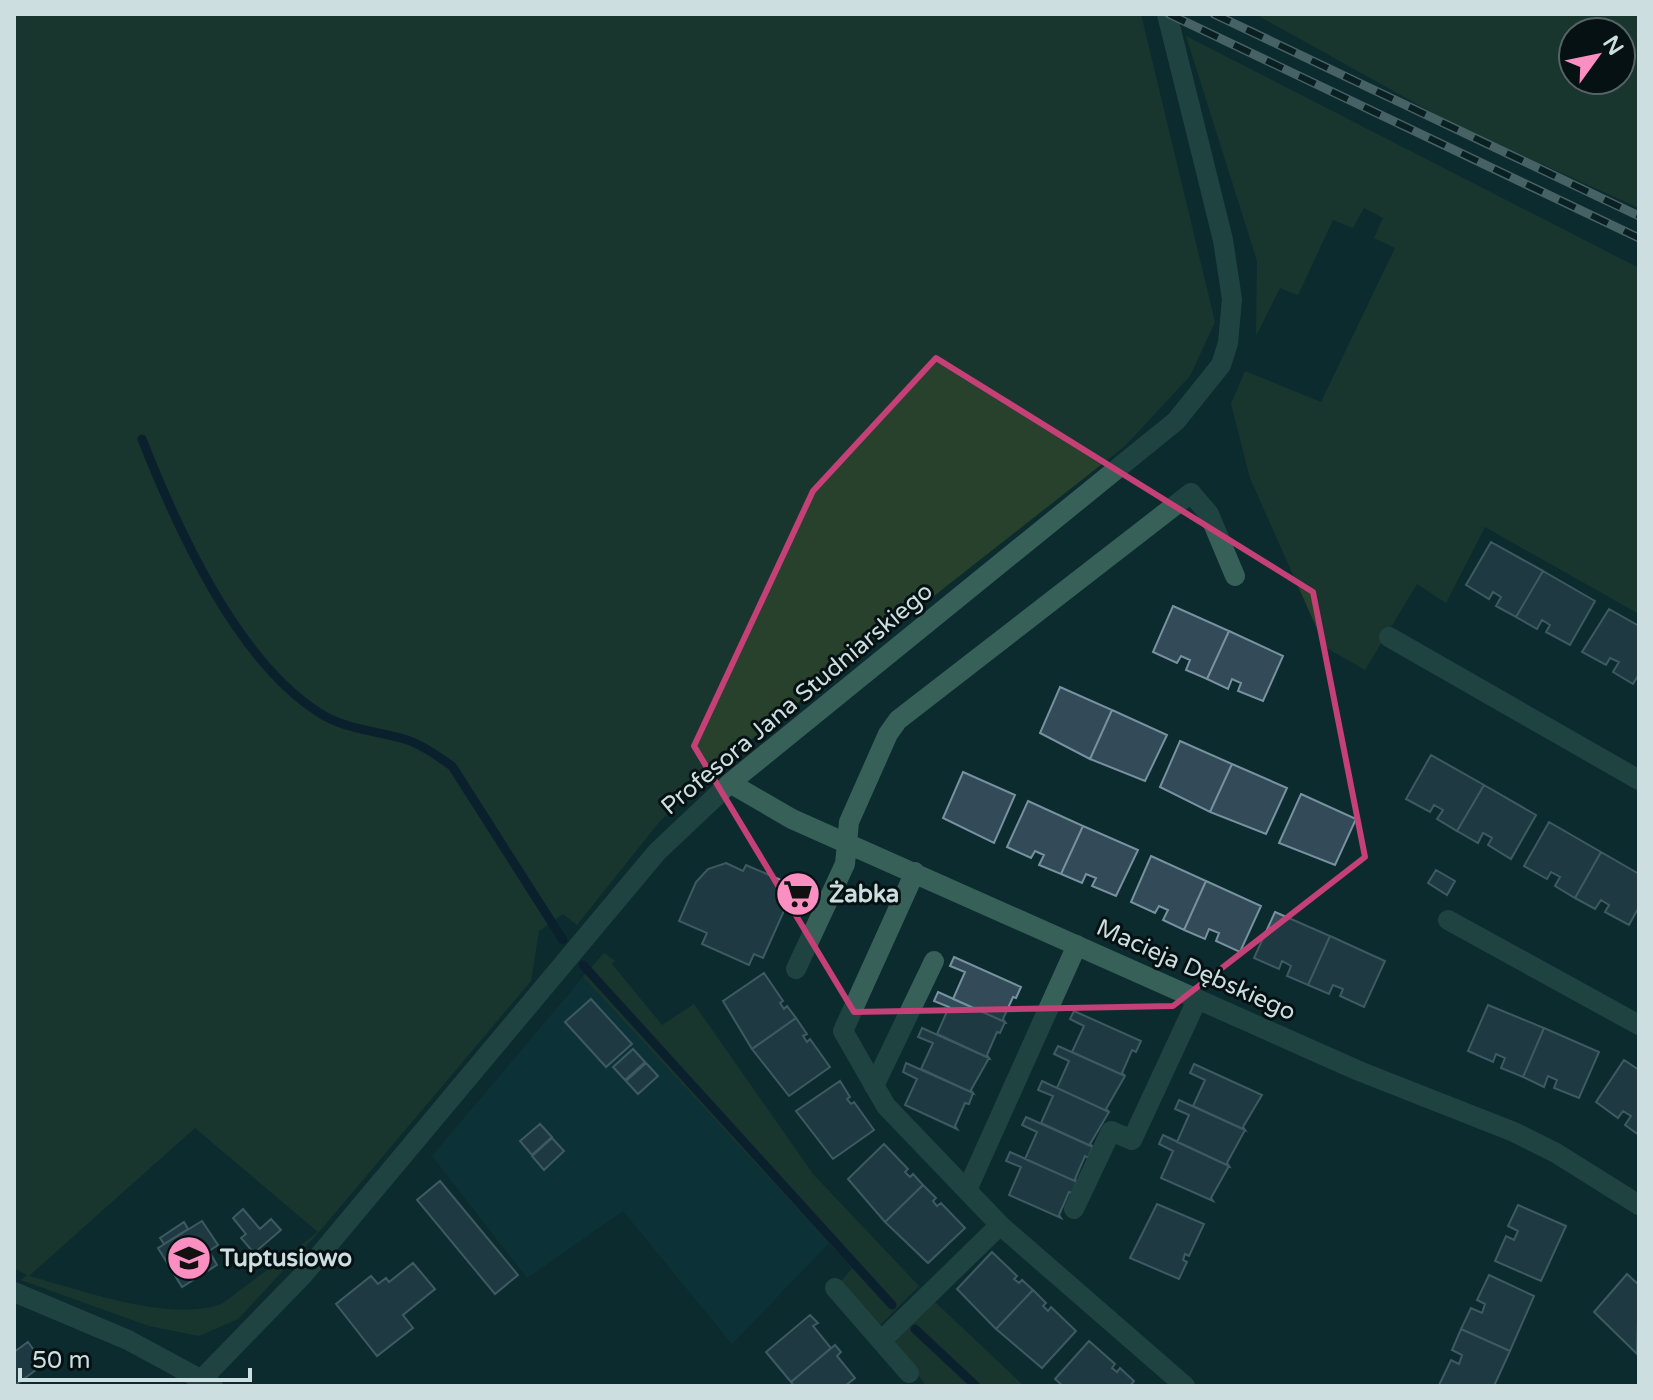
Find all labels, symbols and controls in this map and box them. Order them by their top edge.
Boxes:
north arrow [1557,16,1637,96]
text: N [1597,31,1629,60]
street label: Profesora Jana Studniarskiego [655,577,939,821]
supermarket icon: Żabka [774,870,822,918]
place label: Żabka [829,880,899,909]
street label: Macieja Dębskiego [1092,913,1300,1027]
school or university icon: Tuptusiowo [165,1234,213,1282]
place label: Tuptusiowo [219,1244,352,1273]
scale bar [20,1332,250,1382]
text: 50 m [32,1346,90,1375]

